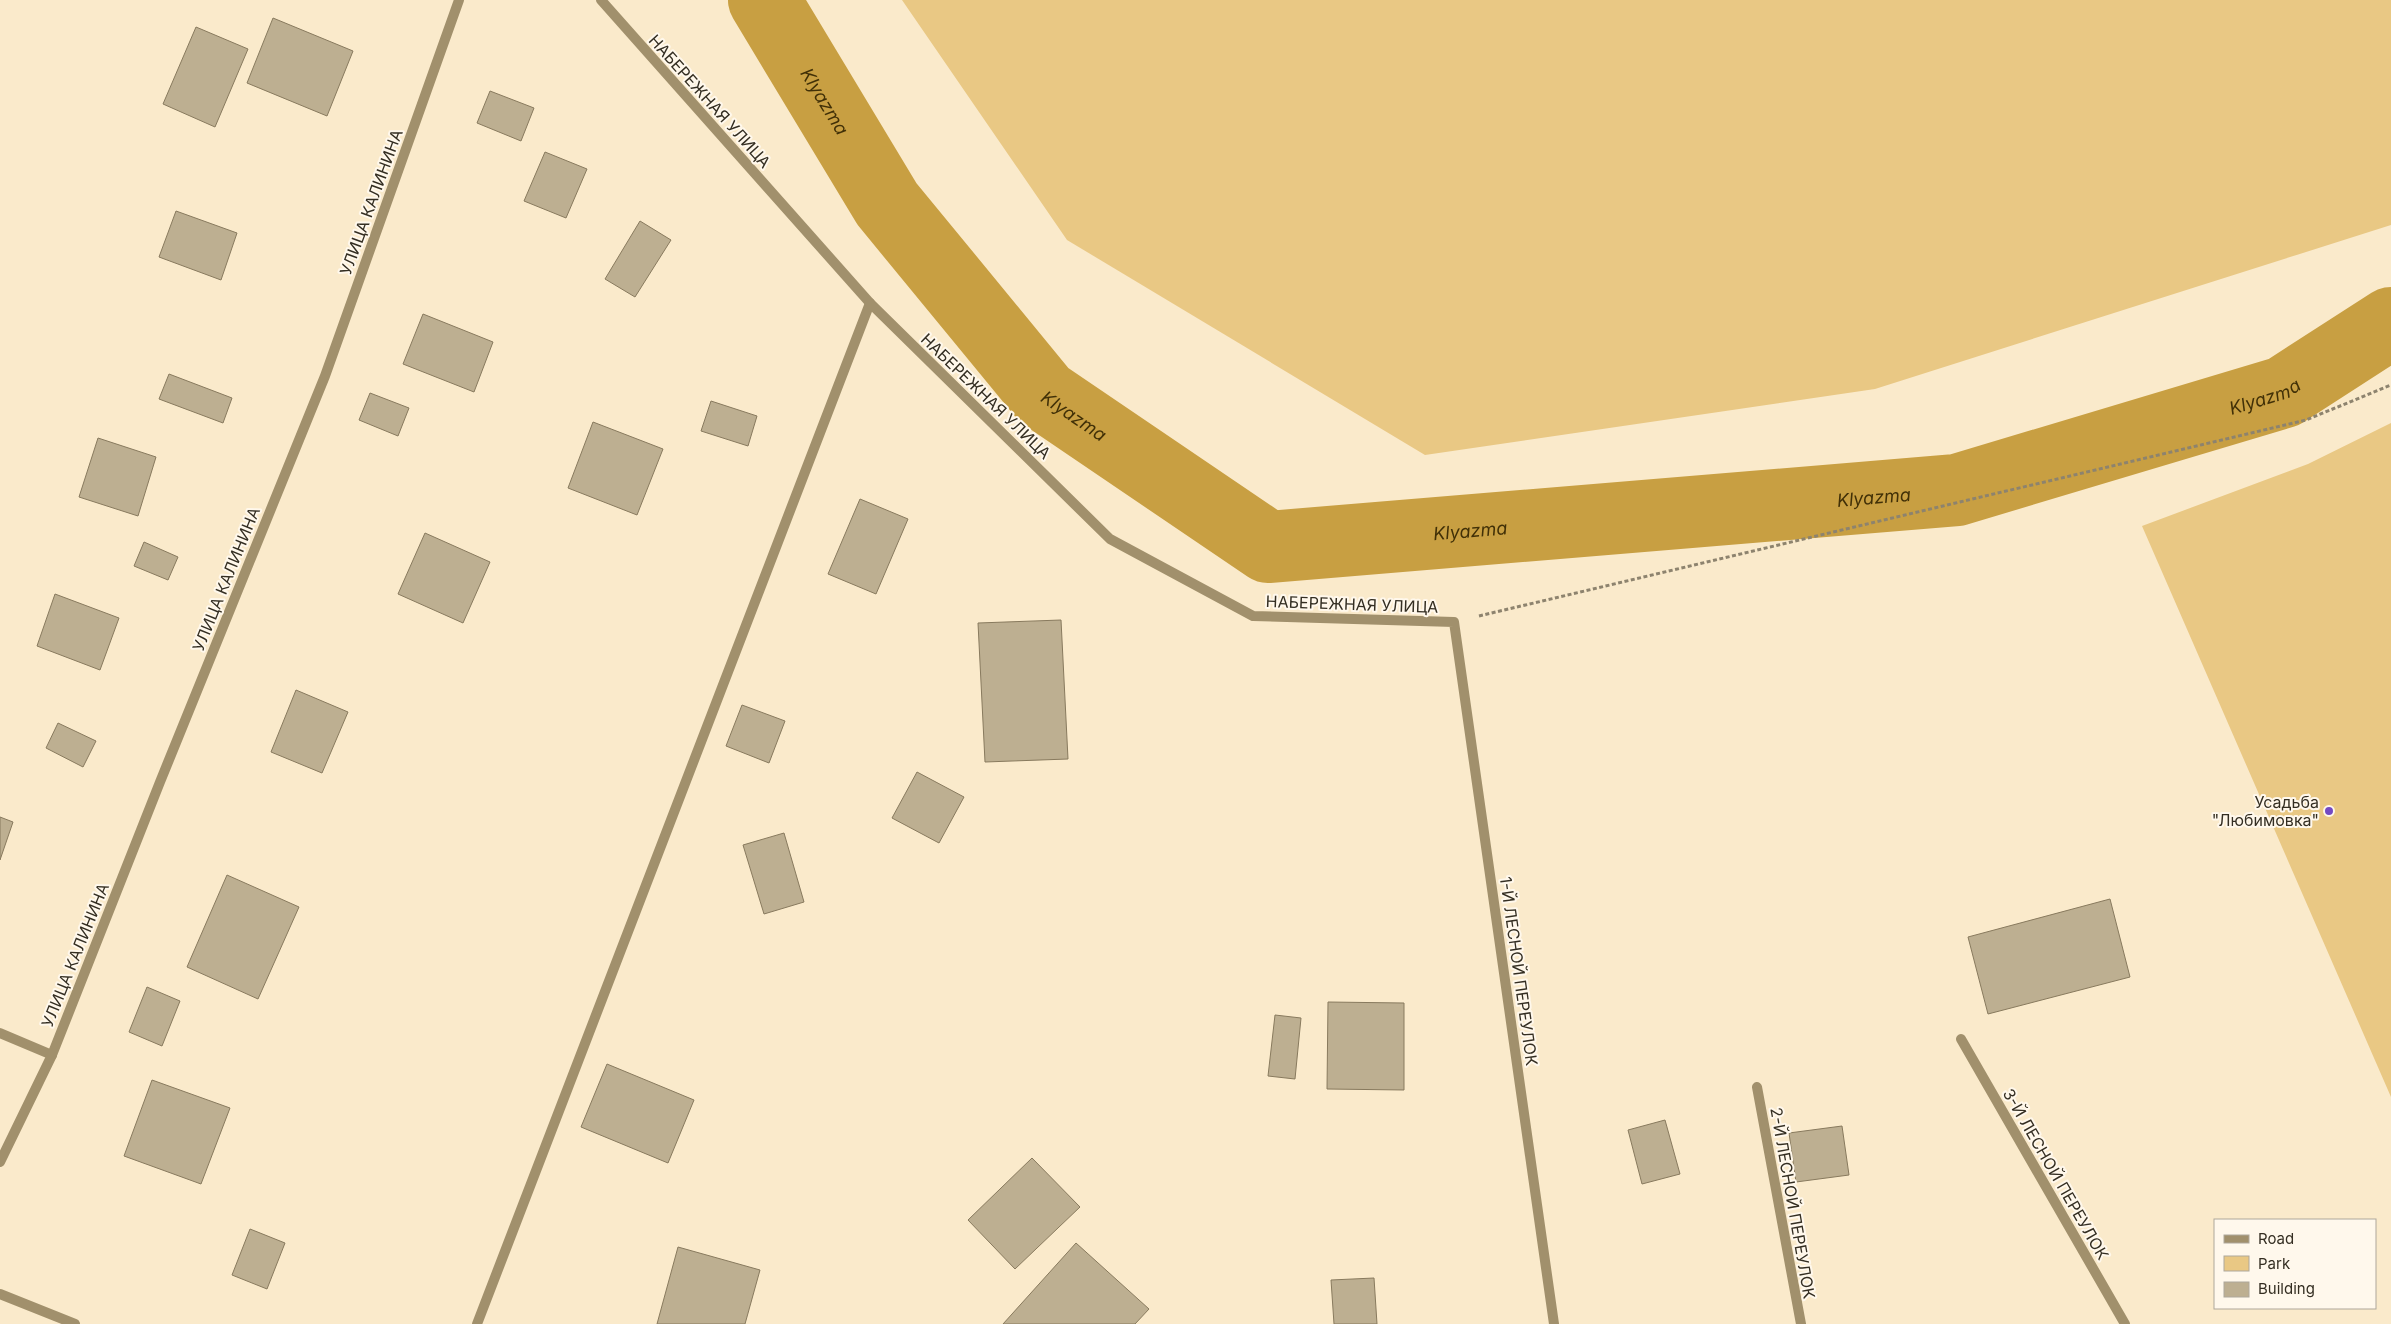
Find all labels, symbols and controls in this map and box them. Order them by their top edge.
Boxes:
street label: НАБЕРЕЖНАЯ УЛИЦА [645,30,775,172]
water label: Klyazma [797,64,853,138]
street label: УЛИЦА КАЛИНИНА [335,126,407,278]
street label: НАБЕРЕЖНАЯ УЛИЦА [917,329,1055,463]
water label: Klyazma [2226,374,2304,418]
water label: Klyazma [1038,386,1111,445]
water label: Klyazma [1836,483,1912,510]
street label: УЛИЦА КАЛИНИНА [188,504,264,654]
water label: Klyazma [1432,517,1508,544]
street label: НАБЕРЕЖНАЯ УЛИЦА [1265,591,1439,617]
place label: Усадьба "Любимовка" [2212,792,2319,830]
marker: Усадьба "Любимовка" [2323,805,2335,817]
street label: 1-Й ЛЕСНОЙ ПЕРЕУЛОК [1496,875,1542,1067]
street label: УЛИЦА КАЛИНИНА [37,880,113,1030]
street label: 3-Й ЛЕСНОЙ ПЕРЕУЛОК [1999,1085,2113,1263]
street label: 2-Й ЛЕСНОЙ ПЕРЕУЛОК [1766,1106,1820,1300]
legend [2214,1219,2376,1309]
text: Road [2258,1229,2294,1248]
text: Park [2258,1254,2291,1273]
text: Building [2258,1279,2315,1298]

